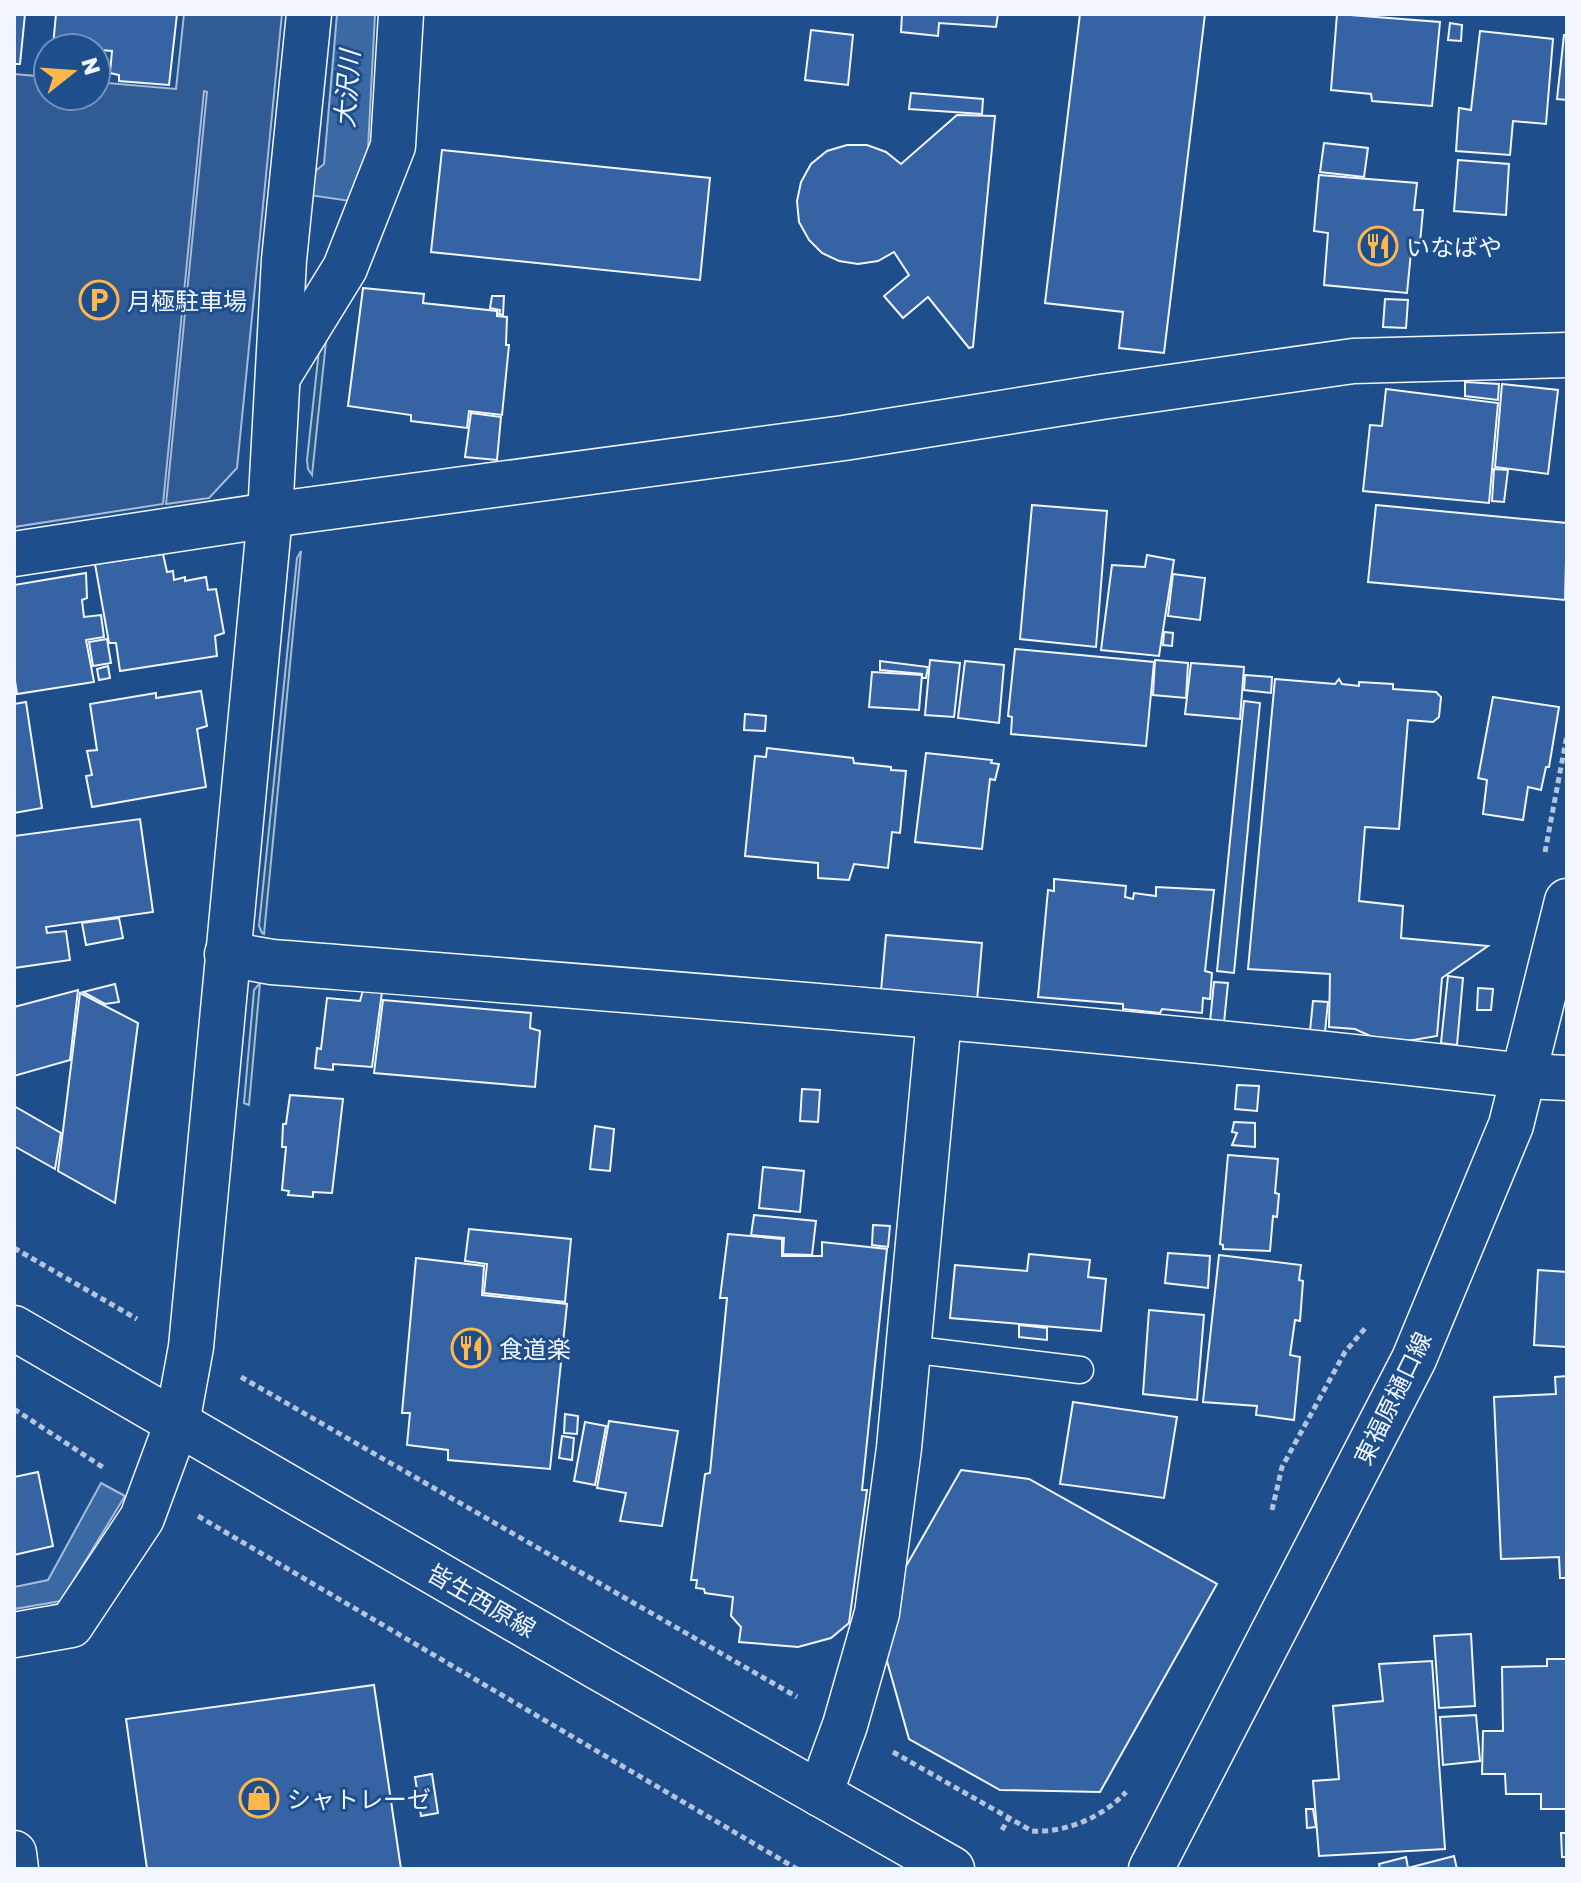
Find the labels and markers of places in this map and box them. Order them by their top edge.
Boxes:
restaurant icon: いなばや [1357,225,1399,267]
place label: いなばや [1406,232,1502,261]
parking icon: 月極駐車場 [78,279,120,321]
place label: 月極駐車場 [127,286,247,315]
restaurant icon: 食道楽 [450,1327,492,1369]
place label: 食道楽 [499,1334,571,1363]
shop icon: シャトレーゼ [238,1777,280,1819]
place label: シャトレーゼ [287,1784,431,1813]

